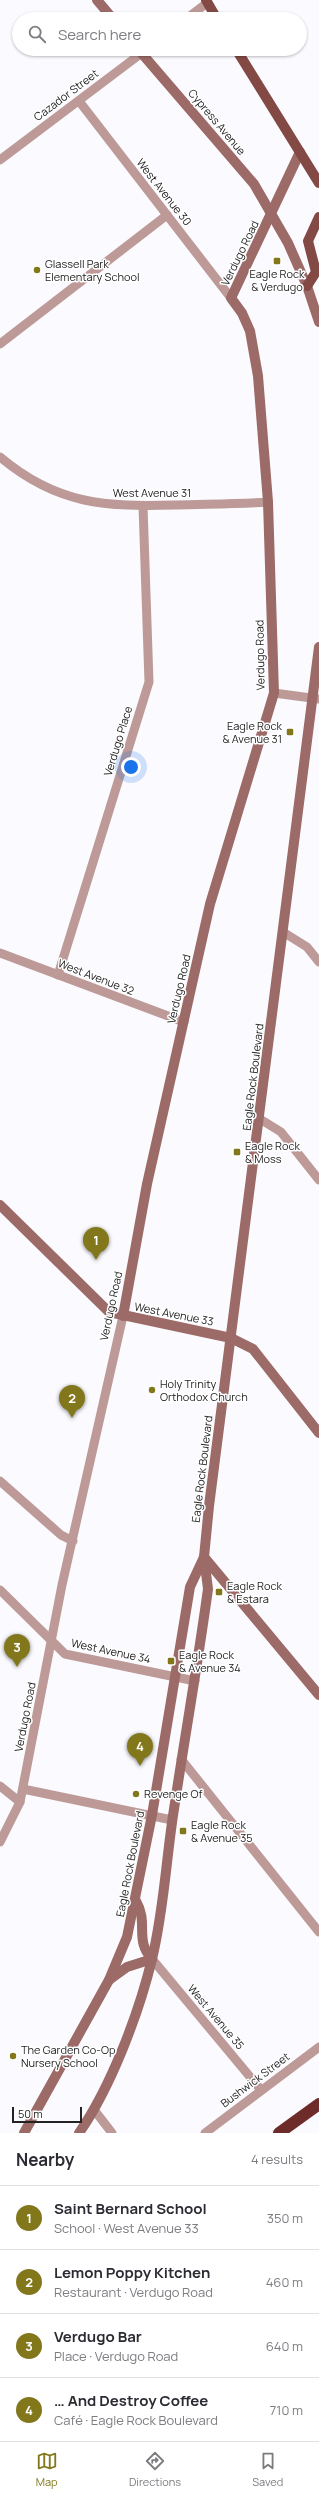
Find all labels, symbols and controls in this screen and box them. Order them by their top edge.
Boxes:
search box [12,12,307,56]
icon: search [26,23,48,45]
text: Search here [58,24,141,45]
street label: Cazador Street [30,65,101,124]
street label: Cypress Avenue [185,85,250,158]
street label: West Avenue 30 [134,155,195,228]
street label: Verdugo Road [217,218,262,288]
place label: Glassell Park Elementary School [45,256,140,284]
marker: Eagle Rock & Verdugo [272,256,282,266]
marker: Glassell Park Elementary School [32,265,42,275]
place label: Eagle Rock & Verdugo [249,266,305,294]
street label: West Avenue 31 [113,485,191,500]
street label: Verdugo Road [251,620,268,690]
street label: Verdugo Place [100,704,135,778]
place label: Eagle Rock & Avenue 31 [222,718,283,746]
marker: Eagle Rock & Avenue 31 [285,727,295,737]
your location [121,757,141,777]
street label: Verdugo Road [163,953,194,1025]
street label: West Avenue 32 [56,955,137,998]
street label: Eagle Rock Boulevard [239,1023,267,1131]
place label: Eagle Rock & Moss [245,1138,301,1166]
marker: Eagle Rock & Moss [232,1147,242,1157]
pin: 1 [83,1227,109,1260]
street label: Verdugo Road [96,1270,125,1342]
street label: West Avenue 33 [133,1298,215,1329]
place label: Holy Trinity Orthodox Church [160,1376,248,1404]
pin: 2 [59,1385,85,1418]
marker: Holy Trinity Orthodox Church [147,1385,157,1395]
street label: Eagle Rock Boulevard [188,1415,216,1523]
place label: Eagle Rock & Estara [227,1578,283,1606]
marker: Eagle Rock & Estara [214,1587,224,1597]
pin: 3 [4,1634,30,1667]
street label: West Avenue 34 [70,1635,152,1666]
place label: Eagle Rock & Avenue 34 [179,1647,241,1675]
marker: Eagle Rock & Avenue 34 [166,1656,176,1666]
street label: Verdugo Road [10,1681,39,1753]
pin: 4 [127,1733,153,1766]
place label: Revenge Of [144,1786,202,1801]
marker: Revenge Of [131,1789,141,1799]
street label: Eagle Rock Boulevard [112,1810,147,1918]
place label: Eagle Rock & Avenue 35 [191,1817,253,1845]
marker: Eagle Rock & Avenue 35 [178,1826,188,1836]
street label: West Avenue 35 [185,1981,248,2052]
place label: The Garden Co-Op Nursery School [21,2042,116,2070]
street label: Bushwick Street [217,2049,292,2110]
marker: The Garden Co-Op Nursery School [8,2051,18,2061]
scale bar [12,2105,82,2124]
text: 50 m [18,2106,43,2121]
text: Nearby [16,2148,74,2171]
text: 4 results [251,2150,303,2168]
text: Saint Bernard School [54,2198,207,2219]
text: 1 [26,2209,32,2227]
text: 350 m [267,2209,303,2227]
text: School · West Avenue 33 [54,2219,199,2237]
text: Lemon Poppy Kitchen [54,2262,210,2283]
text: 2 [25,2273,33,2291]
text: 460 m [266,2273,303,2291]
text: Restaurant · Verdugo Road [54,2283,213,2301]
text: Verdugo Bar [54,2326,142,2347]
text: 3 [25,2337,33,2355]
text: 640 m [266,2337,303,2355]
text: Place · Verdugo Road [54,2347,178,2365]
text: … And Destroy Coffee [54,2390,208,2411]
text: 4 [25,2401,33,2419]
text: 710 m [270,2401,303,2419]
text: Café · Eagle Rock Boulevard [54,2411,218,2429]
tab: Map [36,2450,58,2489]
tab: Directions [129,2450,181,2489]
tab: Saved [252,2450,283,2489]

